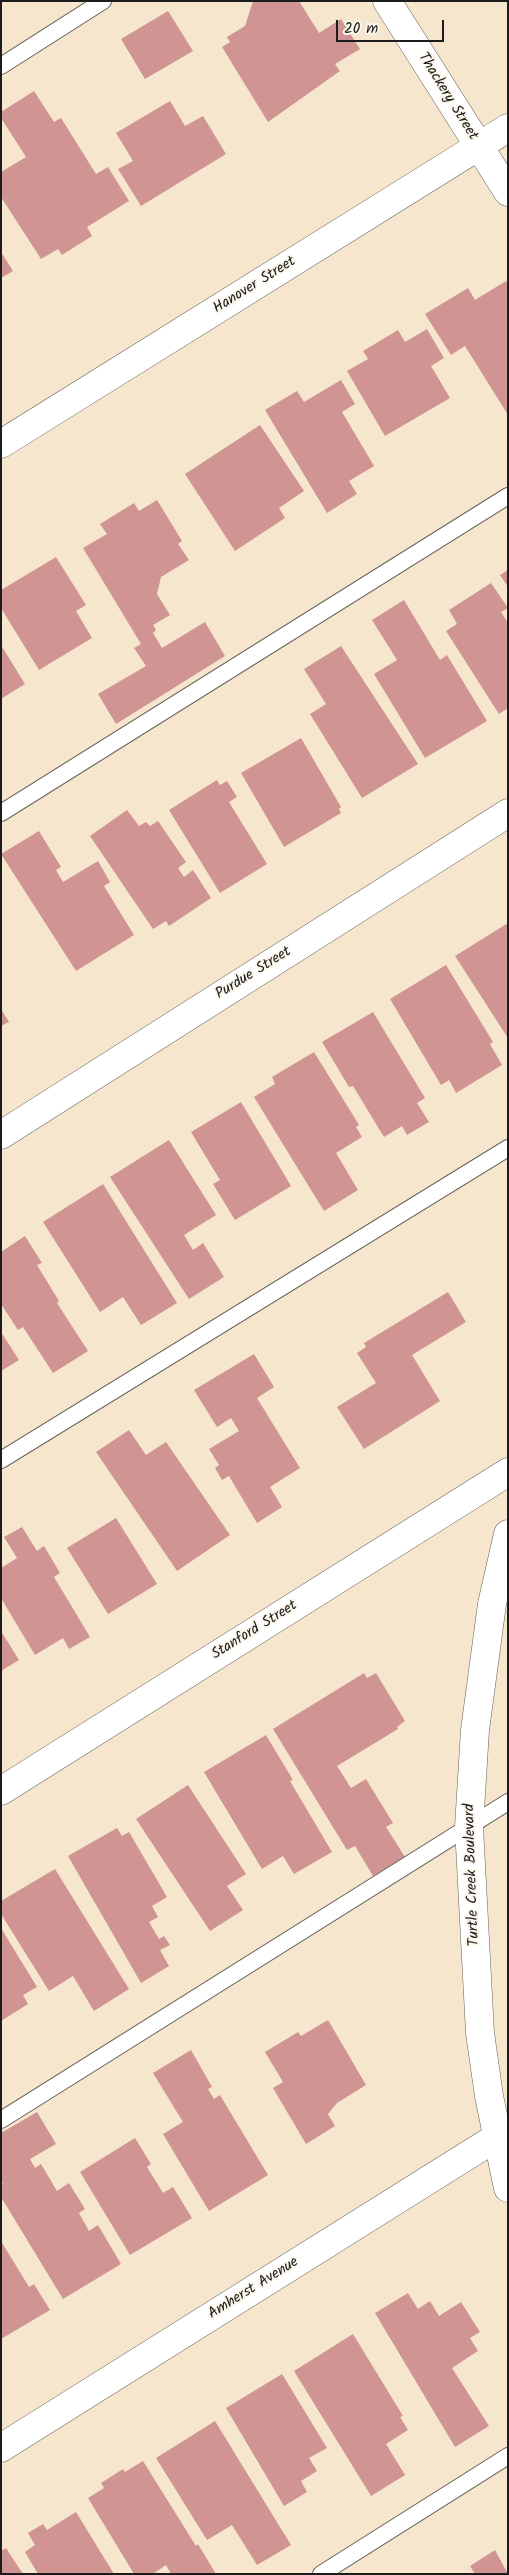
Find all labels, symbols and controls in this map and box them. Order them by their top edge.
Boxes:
scale bar [339,10,446,42]
text: 20 m [344,17,378,41]
street label: Thackery Street [413,50,481,144]
street label: Hanover Street [210,253,300,319]
street label: Purdue Street [213,944,295,1004]
street label: Stanford Street [209,1597,301,1665]
street label: Turtle Creek Boulevard [462,1803,484,1947]
street label: Amherst Avenue [205,2254,303,2324]

